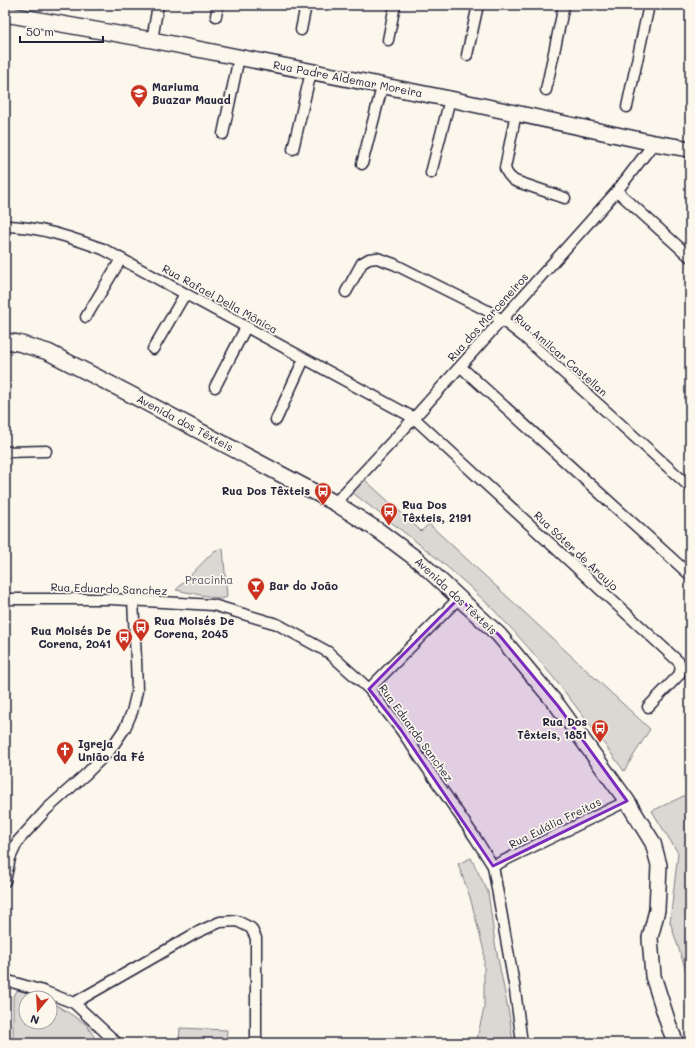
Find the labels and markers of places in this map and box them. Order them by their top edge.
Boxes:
place label: Mariuma Buazar Mauad [152,79,231,107]
school or university icon: Mariuma Buazar Mauad [129,83,149,108]
bus stop icon: Rua Dos Têxteis [313,481,333,506]
place label: Rua Dos Têxteis [222,483,310,498]
place label: Rua Dos Têxteis, 2191 [402,497,471,525]
bus stop icon: Rua Dos Têxteis, 2191 [379,501,399,526]
bar icon: Bar do João [246,576,266,601]
place label: Bar do João [269,578,338,593]
place label: Rua Moisés De Corena, 2045 [154,613,235,641]
bus stop icon: Rua Moisés De Corena, 2045 [131,617,151,642]
place label: Rua Moisés De Corena, 2041 [31,623,111,651]
bus stop icon: Rua Moisés De Corena, 2041 [114,627,134,652]
place label: Rua Dos Têxteis, 1851 [517,714,587,742]
bus stop icon: Rua Dos Têxteis, 1851 [590,718,610,743]
place label: Igreja União da Fé [78,736,145,764]
church icon: Igreja União da Fé [55,740,75,765]

